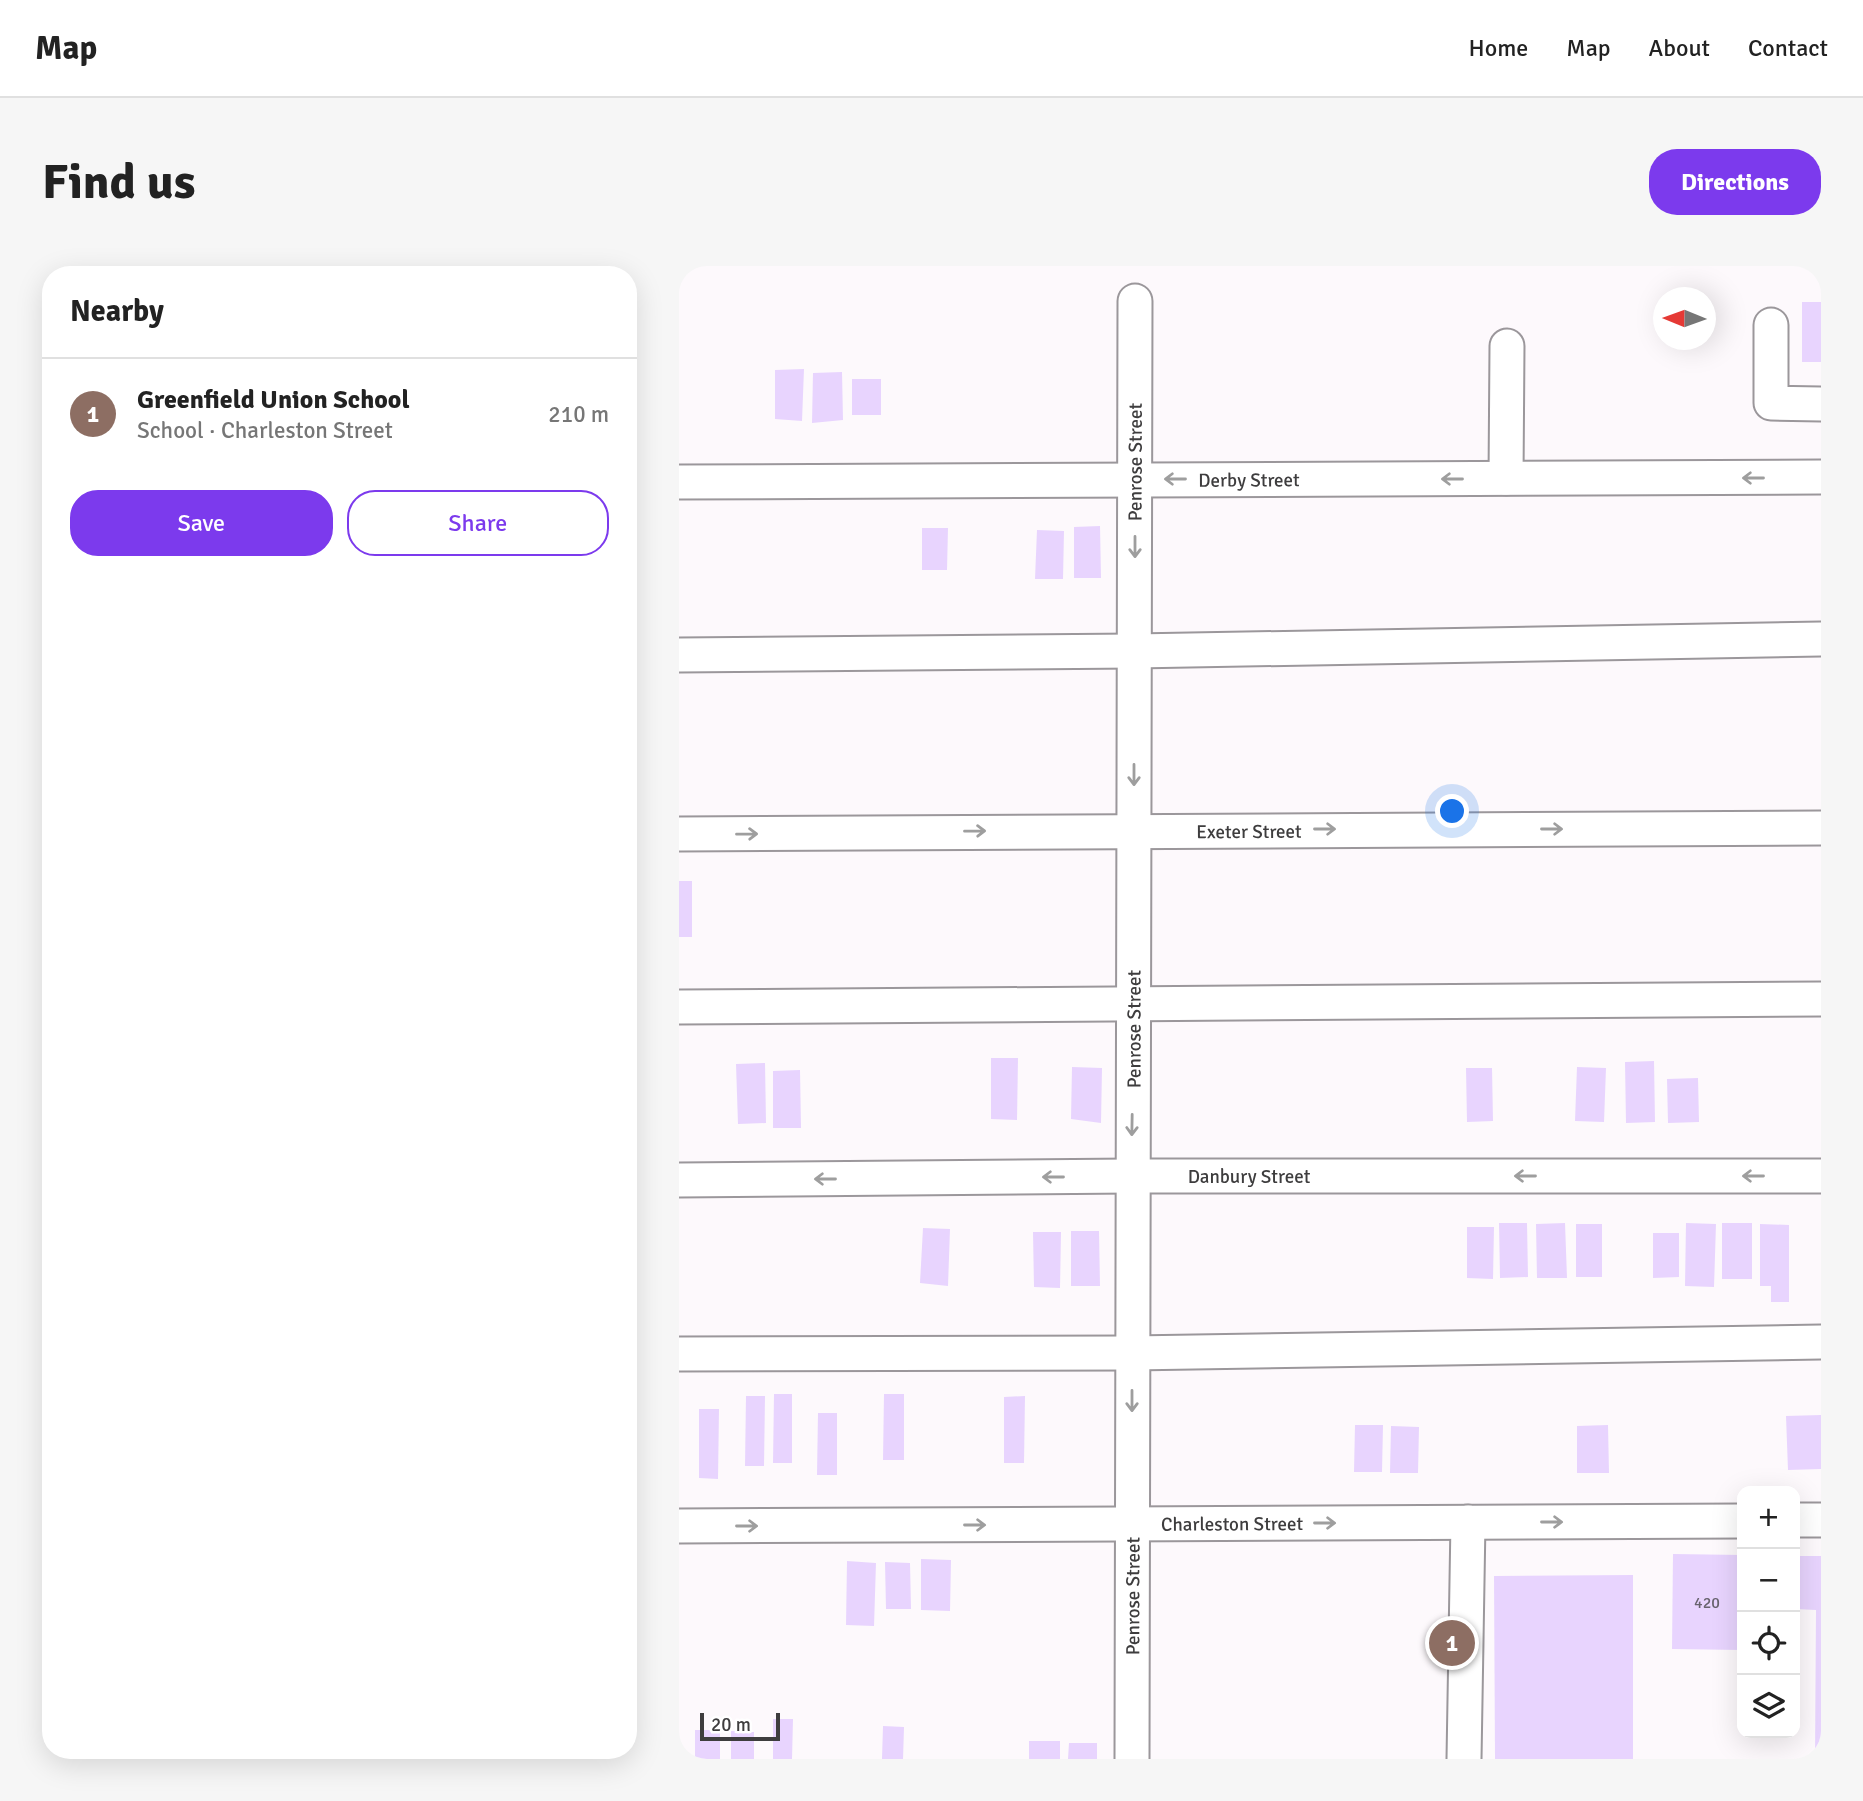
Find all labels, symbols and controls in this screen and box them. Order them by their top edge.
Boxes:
text: Map [35,28,97,69]
text: Home [1468,33,1528,63]
text: Map [1566,33,1611,63]
text: About [1649,33,1710,63]
text: Contact [1748,33,1828,63]
button: Directions [1649,149,1821,215]
text: Find us [42,152,195,212]
north arrow [1653,287,1716,350]
text: Nearby [70,293,164,330]
text: Greenfield Union School [137,384,410,416]
text: 1 [87,400,99,429]
text: 210 m [548,400,609,429]
street label: Penrose Street [1124,403,1148,521]
text: School · Charleston Street [137,416,393,445]
street label: Derby Street [1198,468,1300,493]
one-way arrow [1742,471,1765,485]
one-way arrow [1164,472,1187,486]
one-way arrow [1441,472,1464,485]
button: Save [70,490,333,556]
button: Share [347,490,609,556]
one-way arrow [1128,536,1142,559]
one-way arrow [1127,763,1141,786]
your location [1435,794,1469,828]
street label: Exeter Street [1196,820,1302,844]
one-way arrow [1313,822,1336,836]
one-way arrow [1540,822,1563,835]
one-way arrow [963,825,986,838]
one-way arrow [735,827,758,840]
street label: Penrose Street [1122,970,1147,1088]
one-way arrow [1125,1113,1139,1136]
street label: Danbury Street [1188,1165,1311,1189]
one-way arrow [1514,1169,1537,1183]
one-way arrow [1742,1169,1765,1183]
one-way arrow [1042,1170,1065,1183]
one-way arrow [814,1172,837,1185]
one-way arrow [1125,1390,1139,1413]
map controls [1737,1486,1800,1738]
button: + [1737,1486,1800,1549]
street label: Charleston Street [1161,1512,1303,1537]
one-way arrow [1540,1515,1563,1529]
one-way arrow [1313,1516,1336,1530]
one-way arrow [963,1518,986,1532]
one-way arrow [735,1519,758,1533]
street label: Penrose Street [1121,1537,1145,1655]
button: − [1737,1549,1800,1612]
house number: 420 [1694,1593,1720,1613]
button: locate [1737,1612,1800,1675]
pin: 1 [1429,1617,1475,1669]
button: layers [1737,1675,1800,1738]
scale bar [700,1710,781,1742]
text: 20 m [711,1713,751,1737]

